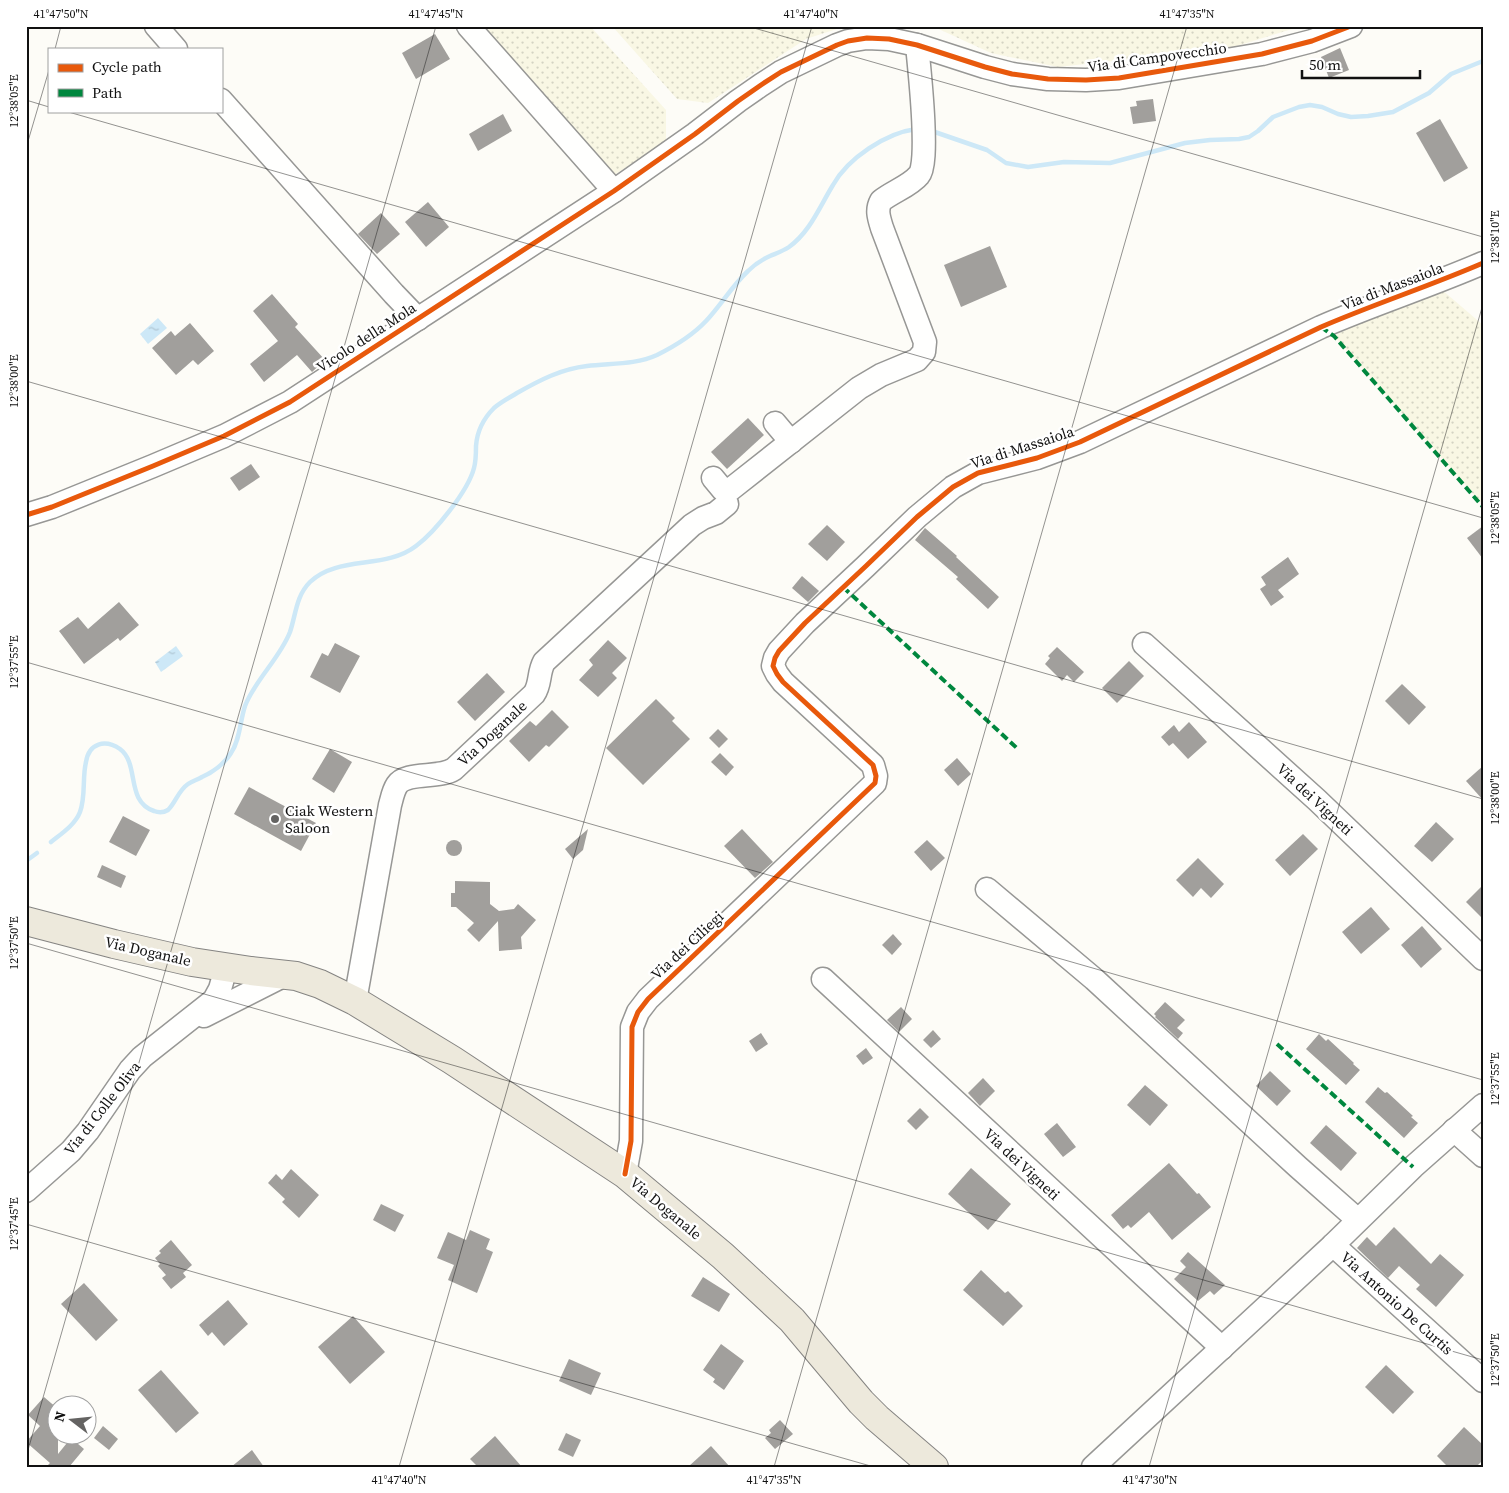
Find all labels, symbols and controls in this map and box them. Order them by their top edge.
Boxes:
text: 41°47'50"N [33,6,89,22]
text: 41°47'45"N [408,6,464,22]
text: 41°47'40"N [783,6,839,22]
text: 41°47'35"N [1159,6,1215,22]
street label: Via di Campovecchio [1086,37,1228,77]
legend [48,48,222,112]
scale bar [1302,48,1419,80]
text: 50 m [1309,54,1341,75]
text: Cycle path [92,56,162,77]
text: 12°38'05"E [6,74,22,128]
text: Path [92,82,122,103]
text: 12°38'10"E [1487,210,1503,264]
street label: Via di Massaiola [1338,257,1446,315]
street label: Vicolo della Mola [312,297,420,377]
text: 12°38'00"E [6,354,22,408]
street label: Via di Massaiola [968,420,1077,474]
text: 12°38'05"E [1487,491,1503,545]
text: 12°37'55"E [6,635,22,689]
street label: Via Doganale [453,695,532,771]
street label: Via dei Vigneti [1272,758,1358,840]
text: 12°38'00"E [1487,771,1503,825]
place label: Ciak Western Saloon [285,800,373,838]
marker: Ciak Western Saloon [269,813,281,825]
street label: Via dei Ciliegi [646,906,728,984]
text: 12°37'50"E [6,916,22,970]
street label: Via Doganale [103,931,194,971]
text: 12°37'55"E [1487,1052,1503,1106]
street label: Via di Colle Oliva [59,1056,145,1159]
street label: Via dei Vigneti [979,1123,1065,1205]
street label: Via Doganale [626,1172,707,1245]
text: 12°37'45"E [6,1197,22,1251]
street label: Via Antonio De Curtis [1336,1247,1458,1359]
text: 12°37'50"E [1487,1333,1503,1387]
north arrow [48,1396,98,1446]
text: N [48,1409,71,1424]
text: 41°47'40"N [371,1472,427,1488]
text: 41°47'35"N [746,1472,802,1488]
text: 41°47'30"N [1122,1472,1178,1488]

